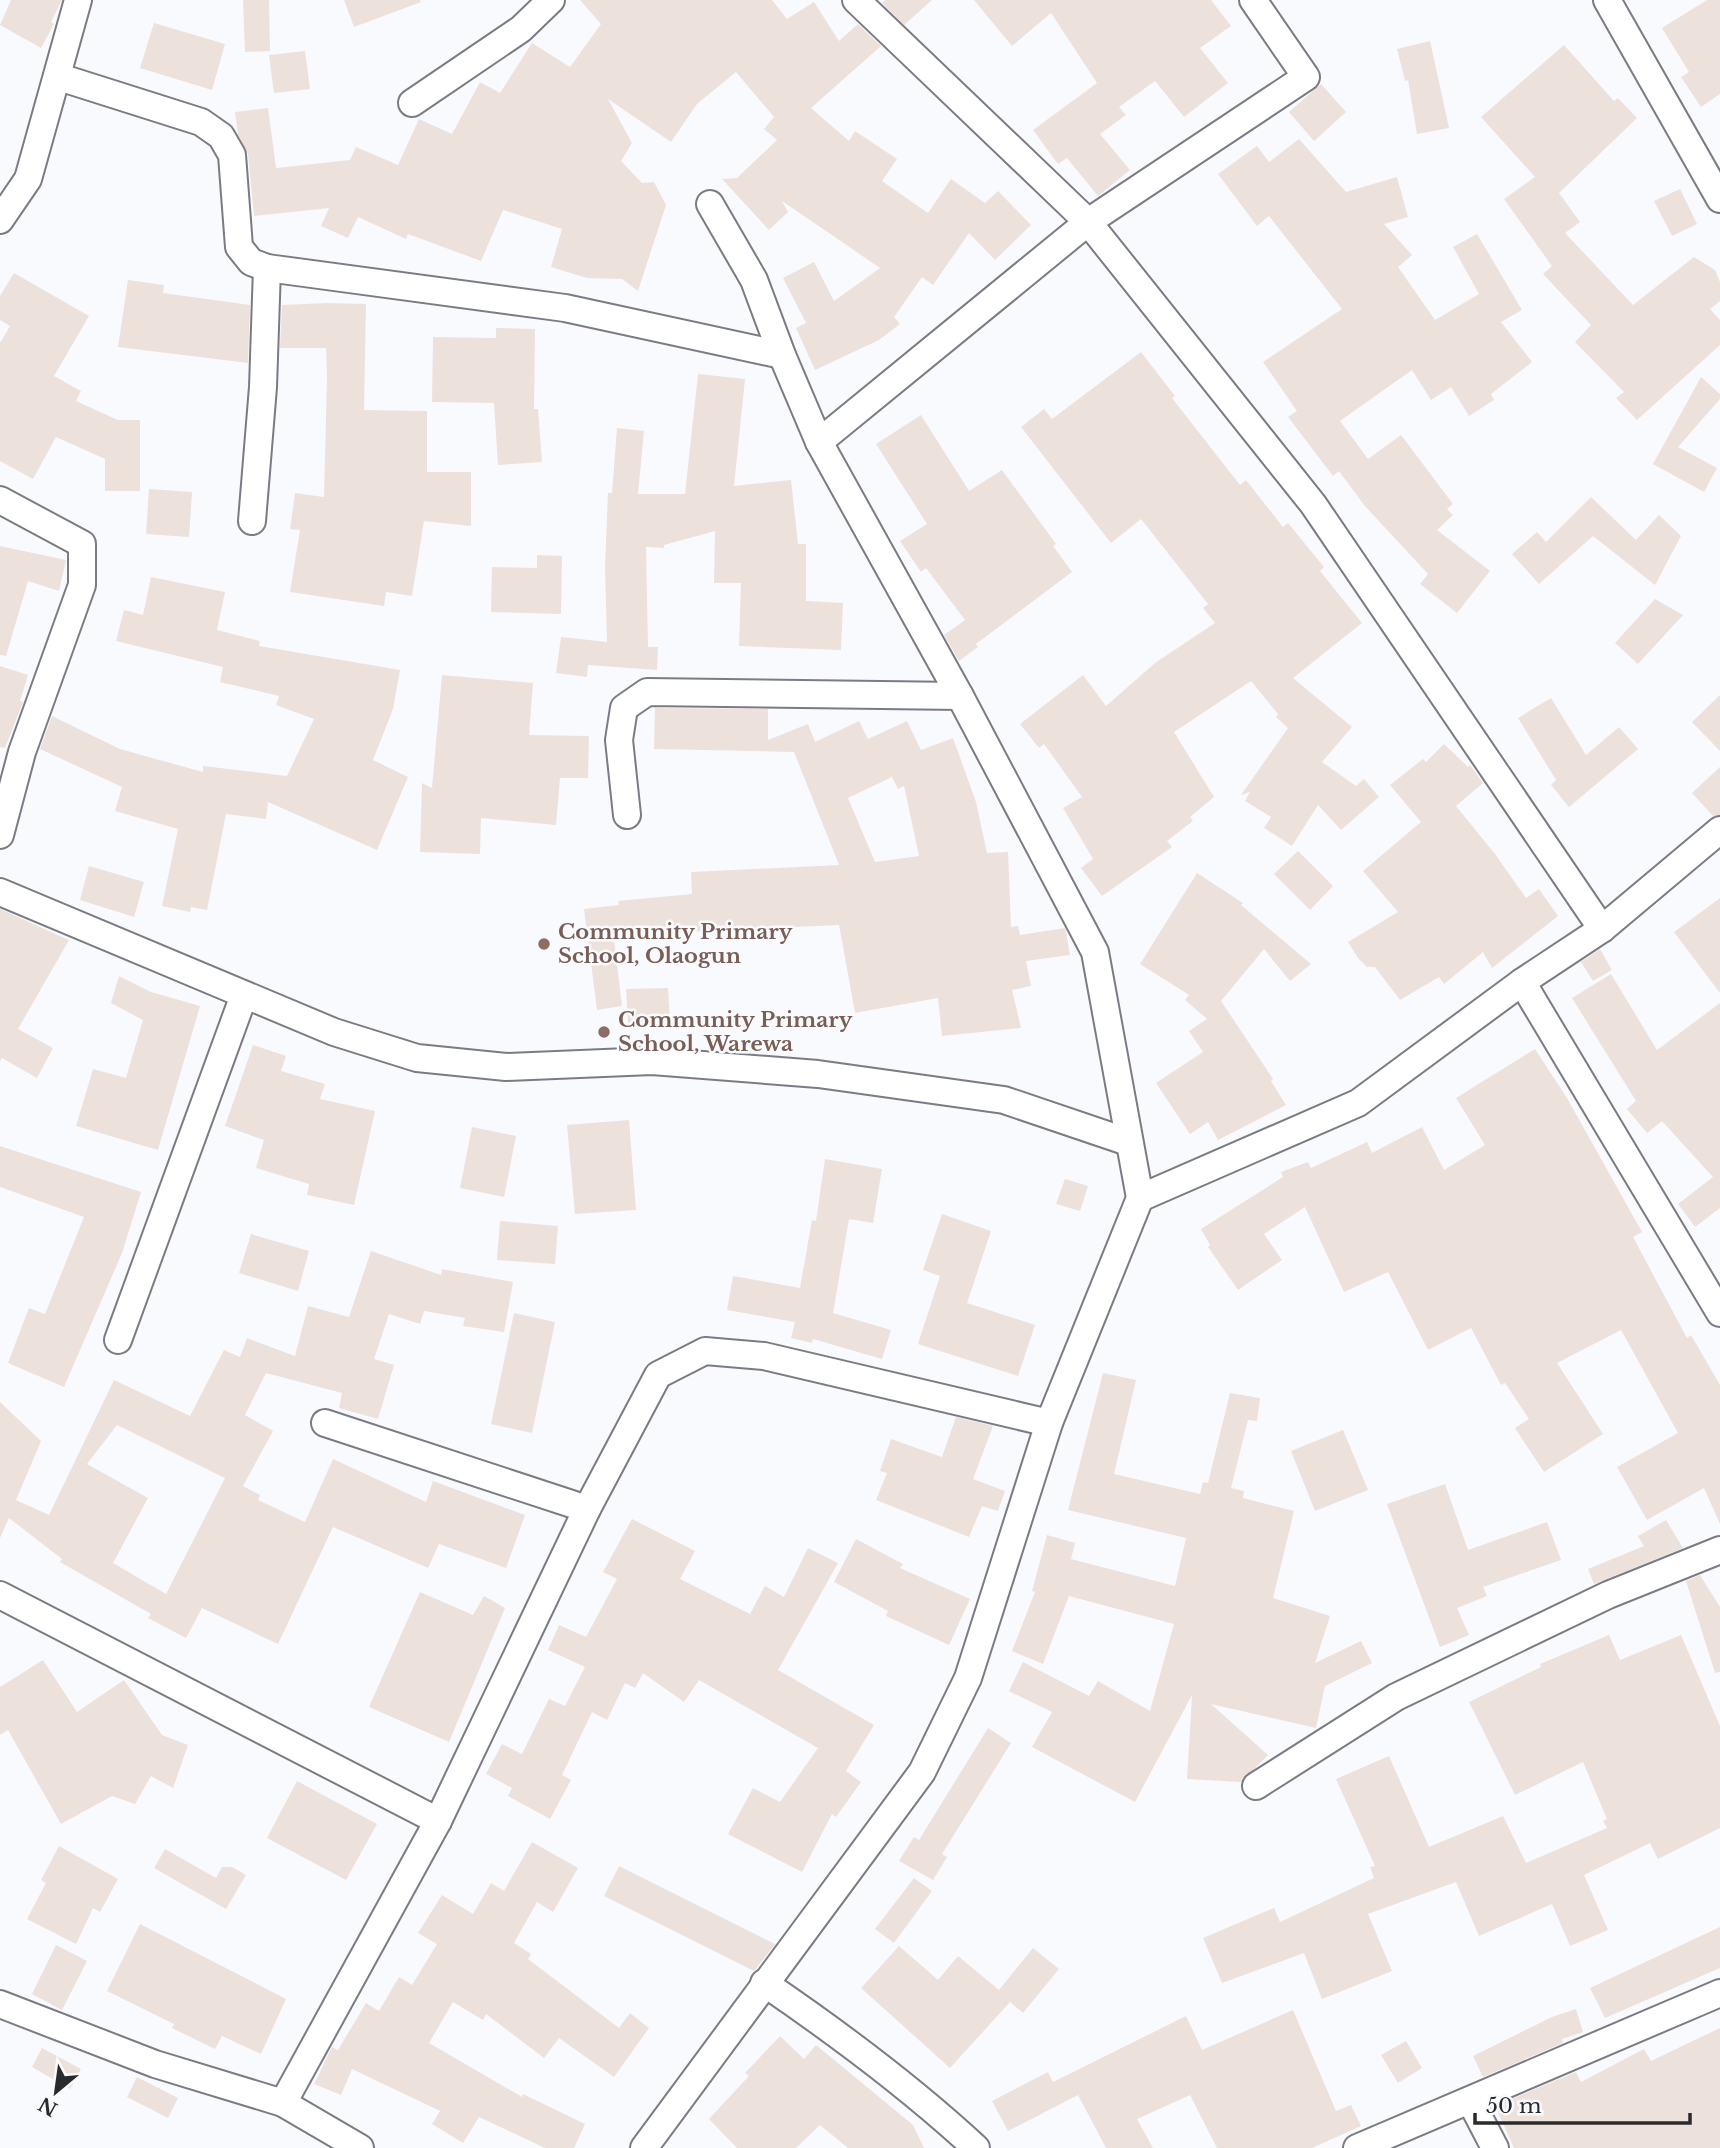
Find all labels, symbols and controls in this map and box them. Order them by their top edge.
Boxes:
place label: Community Primary School, Olaogun [558,919,793,969]
marker: Community Primary School, Olaogun [536,936,552,952]
place label: Community Primary School, Warewa [618,1007,853,1057]
marker: Community Primary School, Warewa [596,1024,612,1040]
north arrow [21,2057,91,2127]
scale bar [1475,2082,1690,2126]
text: N [34,2092,61,2121]
text: 50 m [1486,2093,1542,2119]

